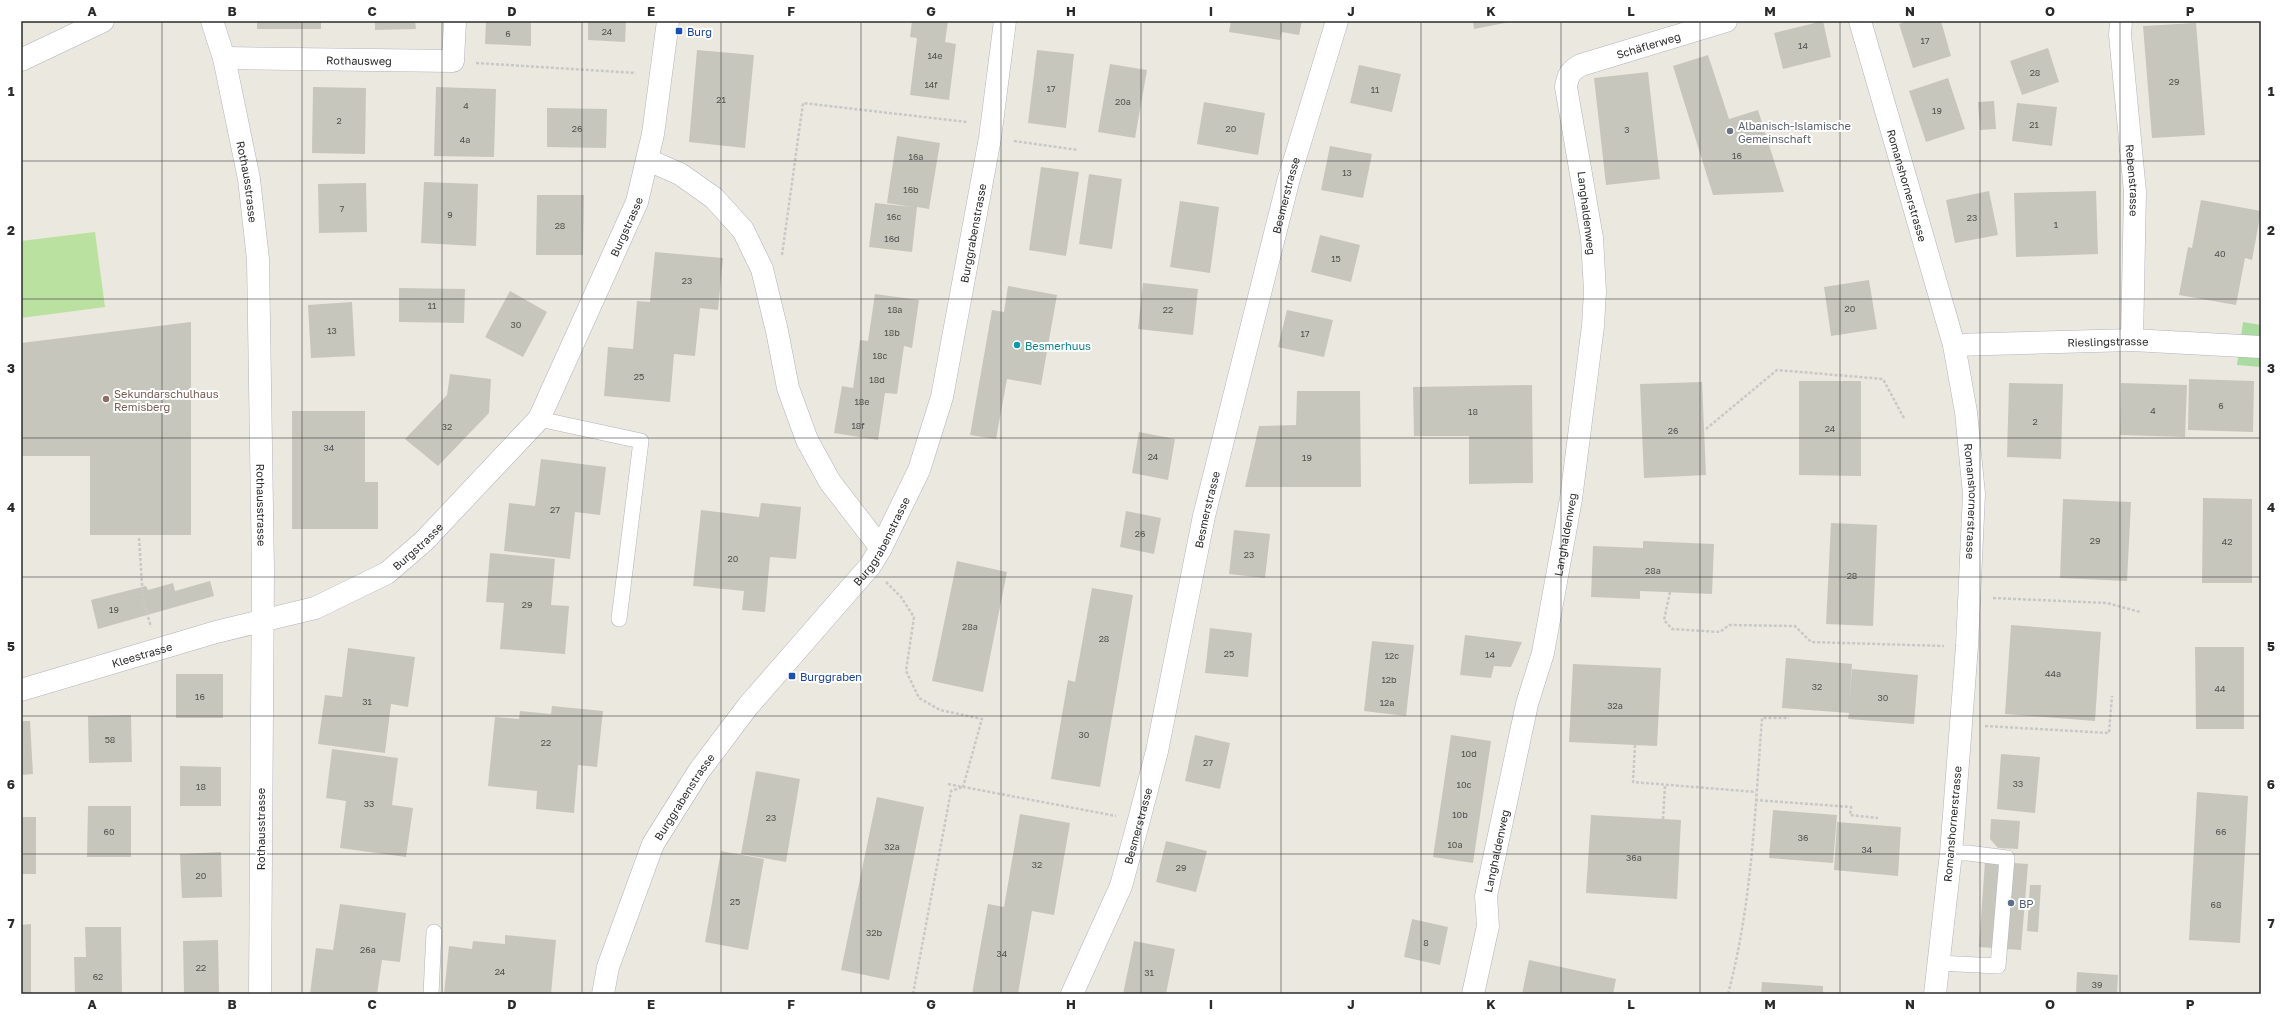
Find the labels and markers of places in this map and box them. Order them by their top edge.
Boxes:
place label: Burg [687,25,712,38]
marker: Burg [674,26,684,36]
place label: Albanisch-Islamische Gemeinschaft [1738,119,1851,145]
marker: Albanisch-Islamische Gemeinschaft [1725,126,1735,136]
place label: Besmerhuus [1025,339,1091,352]
marker: Besmerhuus [1012,340,1022,350]
place label: Sekundarschulhaus Remisberg [114,387,219,413]
marker: Sekundarschulhaus Remisberg [101,394,111,404]
place label: Burggraben [800,670,862,683]
marker: Burggraben [787,671,797,681]
place label: BP [2019,897,2034,910]
marker: BP [2006,898,2016,908]

